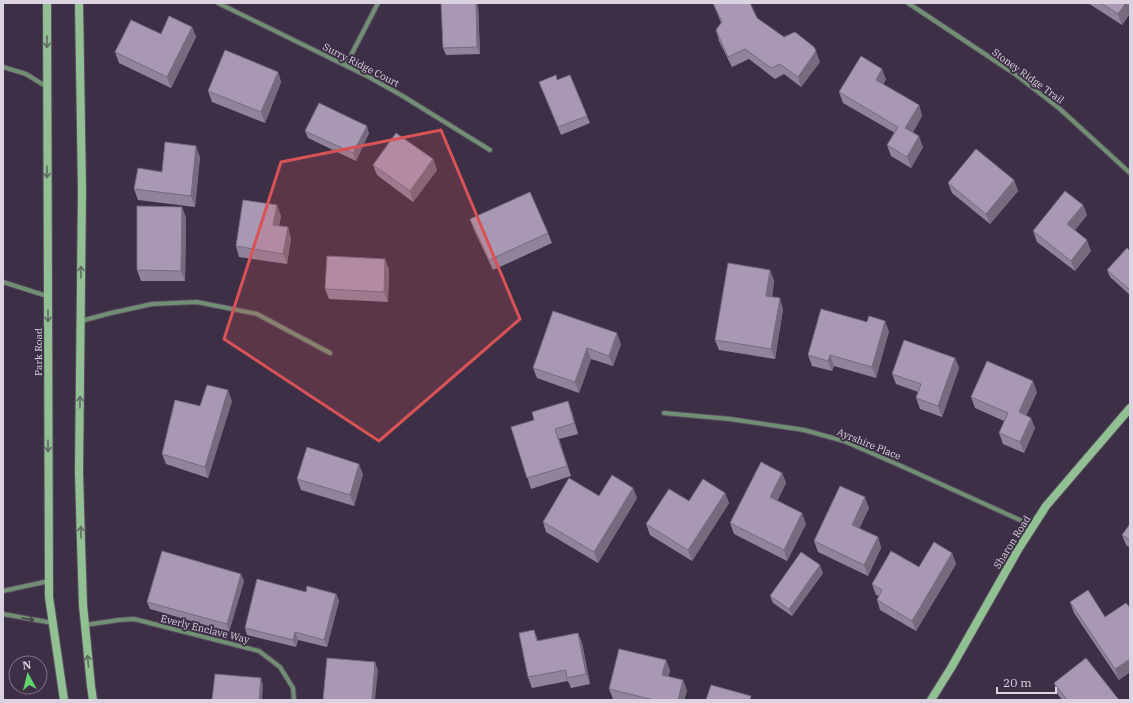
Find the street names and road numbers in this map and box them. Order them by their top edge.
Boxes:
street label: Surry Ridge Court [321,40,402,90]
street label: Stoney Ridge Trail [989,46,1067,106]
street label: Park Road [32,328,45,376]
street label: Ayrshire Place [835,425,903,463]
street label: Sharon Road [991,513,1033,571]
street label: Everly Enclave Way [159,612,251,646]

